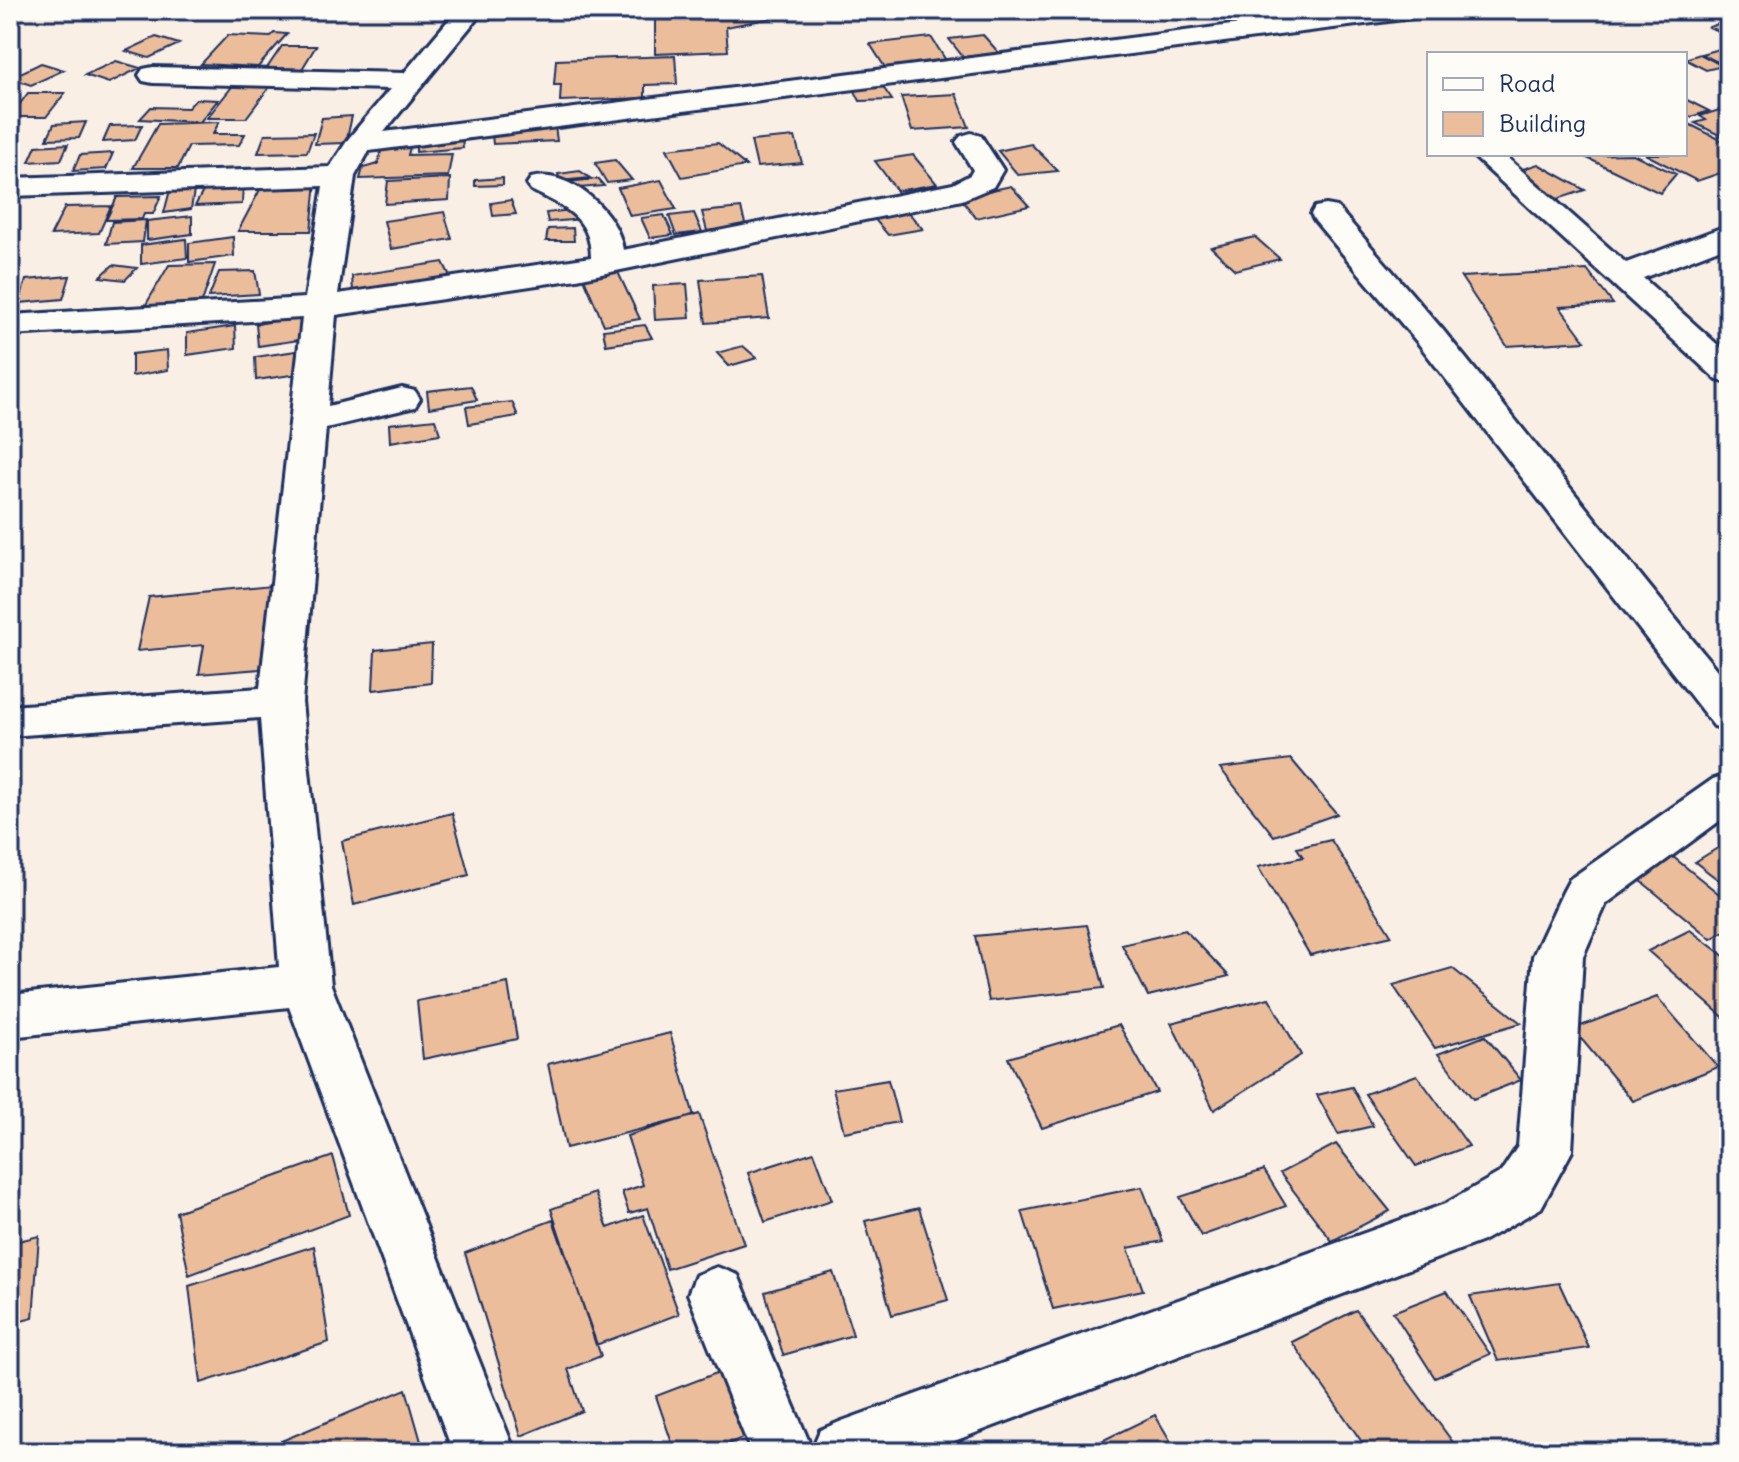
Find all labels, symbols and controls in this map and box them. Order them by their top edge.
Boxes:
legend [1427,52,1687,156]
text: Road [1499,68,1555,98]
text: Building [1499,108,1586,138]

